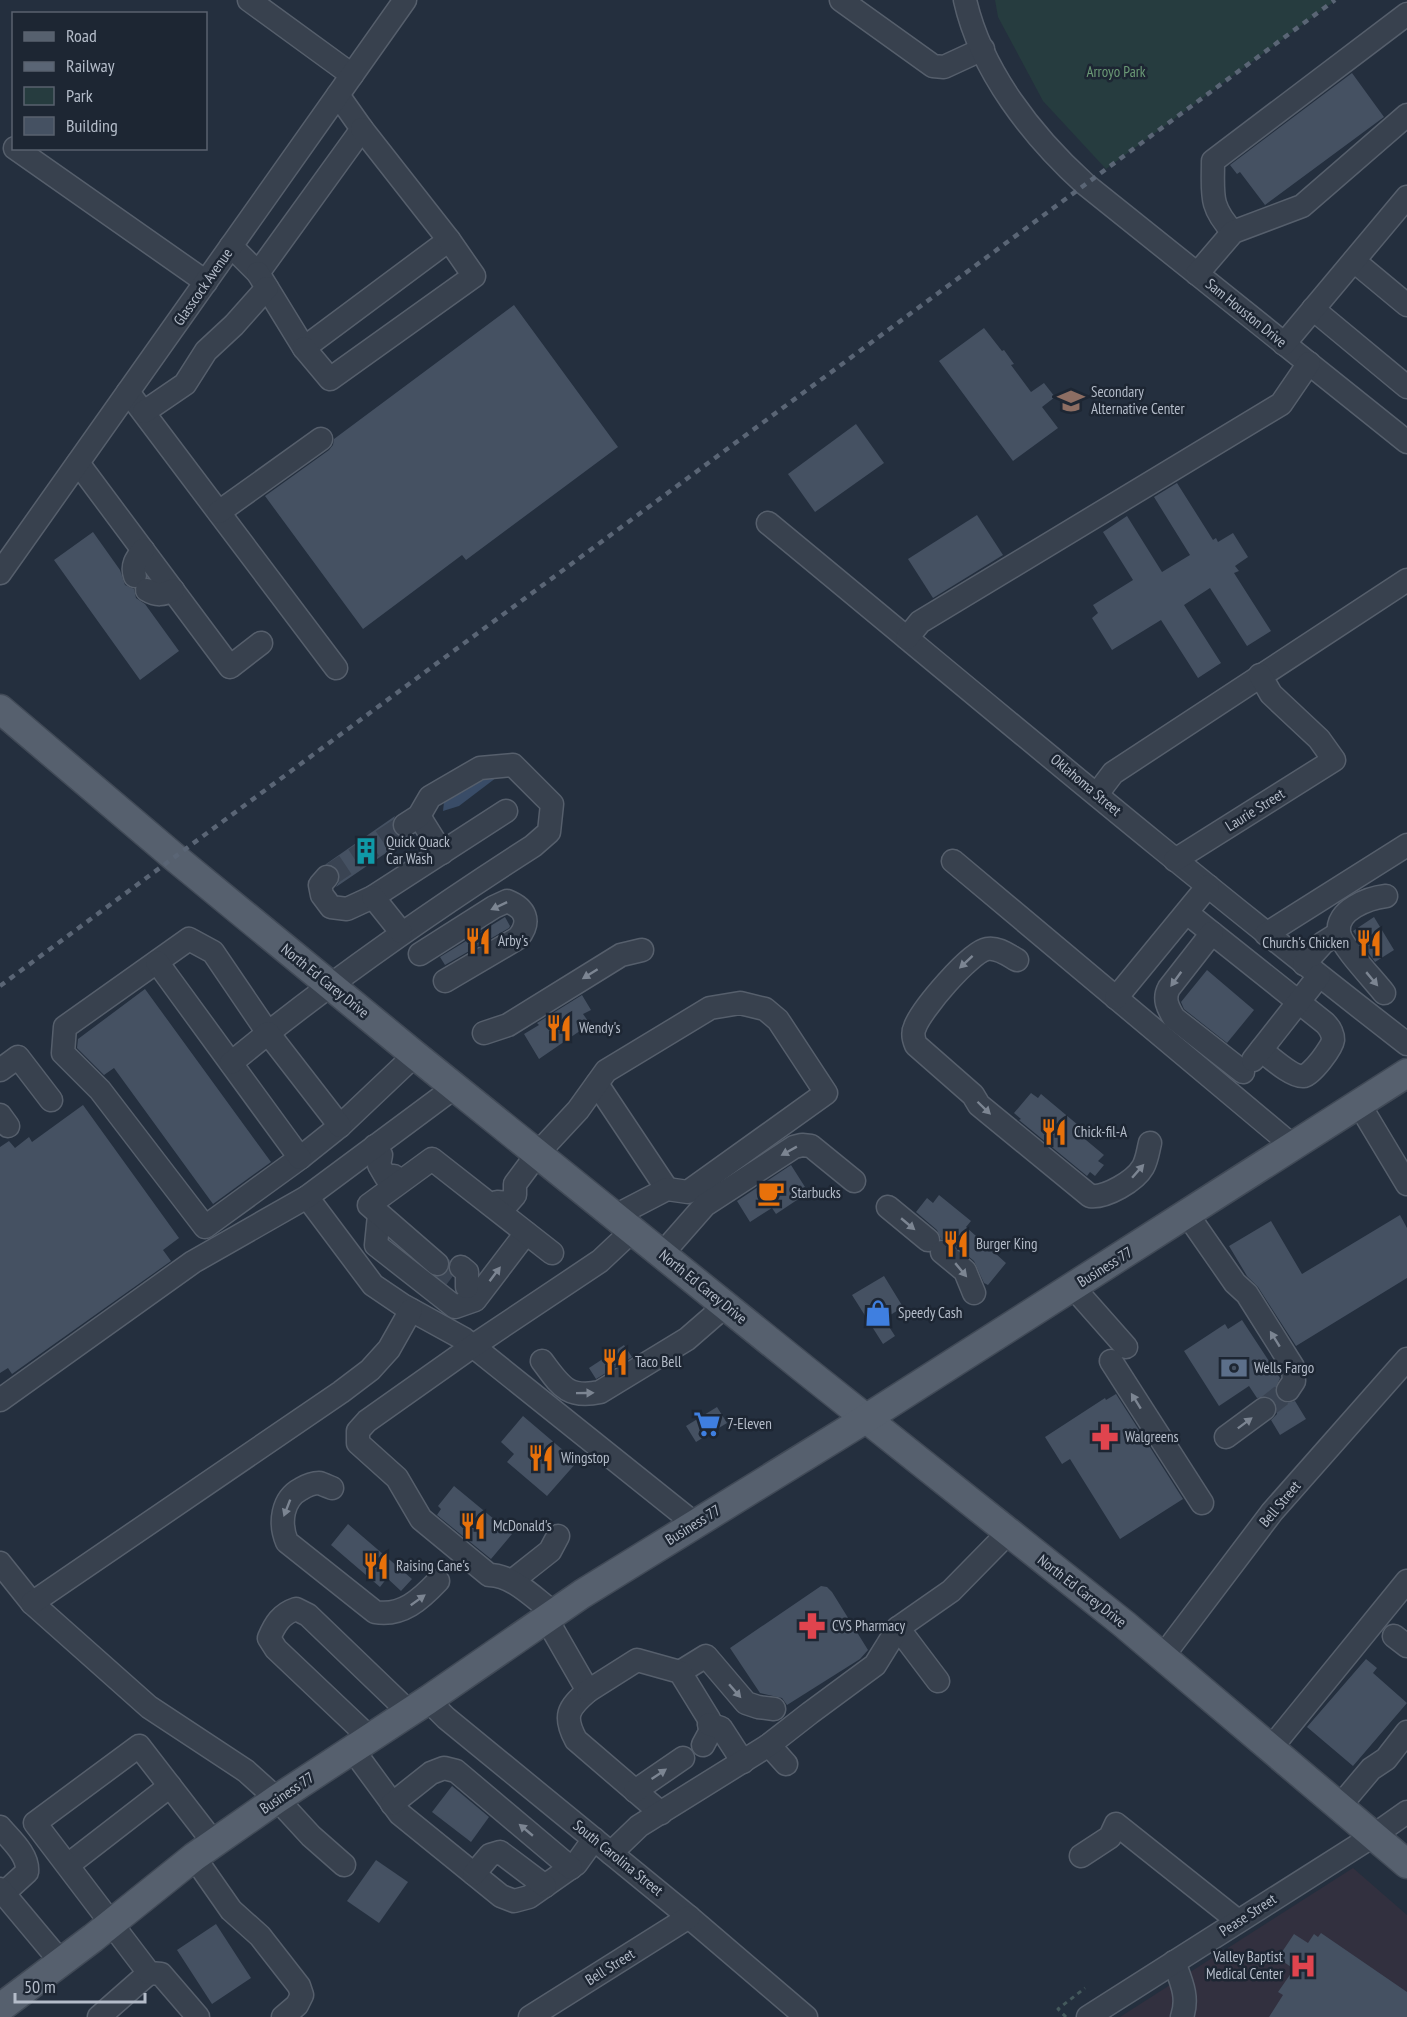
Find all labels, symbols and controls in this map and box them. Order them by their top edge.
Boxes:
legend [12,12,207,150]
text: Road [66,24,97,47]
text: Railway [66,54,115,77]
park label: Arroyo Park [1086,62,1146,81]
text: Park [66,84,93,107]
text: Building [66,114,118,137]
street label: Glasscock Avenue [169,244,236,329]
street label: Sam Houston Drive [1202,274,1291,351]
place label: Secondary Alternative Center [1091,382,1185,418]
school or university icon: Secondary Alternative Center [1056,386,1086,416]
street label: Oklahoma Street [1047,749,1126,820]
street label: Laurie Street [1222,784,1288,835]
place label: Quick Quack Car Wash [386,832,450,868]
building icon: Quick Quack Car Wash [351,836,381,866]
one-way arrow [490,901,507,910]
restaurant icon: Arby's [463,926,493,956]
restaurant icon: Church's Chicken [1354,928,1384,958]
place label: Arby's [498,931,528,950]
place label: Church's Chicken [1262,933,1349,952]
street label: North Ed Carey Drive [278,939,373,1022]
one-way arrow [960,955,974,969]
one-way arrow [582,969,598,980]
one-way arrow [1366,971,1378,986]
one-way arrow [1170,972,1182,987]
restaurant icon: Wendy's [544,1013,574,1043]
place label: Wendy's [579,1018,620,1037]
one-way arrow [976,1101,991,1115]
restaurant icon: Chick-fil-A [1039,1117,1069,1147]
place label: Chick-fil-A [1074,1122,1128,1141]
one-way arrow [780,1146,797,1156]
one-way arrow [1131,1164,1144,1179]
cafe icon: Starbucks [756,1178,786,1208]
place label: Starbucks [791,1183,841,1202]
one-way arrow [900,1217,916,1230]
restaurant icon: Burger King [941,1229,971,1259]
place label: Burger King [976,1234,1037,1253]
street label: Business 77 [1074,1242,1136,1291]
street label: North Ed Carey Drive [656,1245,751,1328]
one-way arrow [955,1262,968,1278]
one-way arrow [489,1266,502,1282]
shop icon: Speedy Cash [863,1298,893,1328]
place label: Speedy Cash [898,1303,962,1322]
one-way arrow [1269,1331,1281,1347]
restaurant icon: Taco Bell [600,1347,630,1377]
place label: Taco Bell [635,1352,682,1371]
bank icon: Wells Fargo [1219,1353,1249,1383]
place label: Wells Fargo [1254,1358,1314,1377]
one-way arrow [576,1389,595,1398]
one-way arrow [1131,1392,1142,1409]
supermarket icon: 7-Eleven [692,1409,722,1439]
place label: 7-Eleven [727,1414,772,1433]
one-way arrow [1237,1418,1252,1430]
pharmacy icon: Walgreens [1090,1422,1120,1452]
place label: Walgreens [1125,1427,1179,1446]
restaurant icon: Wingstop [526,1443,556,1473]
place label: Wingstop [561,1448,609,1467]
street label: Bell Street [1255,1477,1304,1531]
one-way arrow [281,1499,291,1517]
street label: Business 77 [662,1500,724,1549]
restaurant icon: McDonald's [458,1511,488,1541]
place label: McDonald's [493,1516,552,1535]
street label: North Ed Carey Drive [1034,1550,1130,1631]
restaurant icon: Raising Cane's [361,1551,391,1581]
place label: Raising Cane's [396,1556,469,1575]
one-way arrow [409,1594,425,1606]
pharmacy icon: CVS Pharmacy [797,1611,827,1641]
place label: CVS Pharmacy [832,1616,905,1635]
one-way arrow [728,1683,742,1698]
street label: Business 77 [256,1768,318,1818]
one-way arrow [651,1769,667,1780]
street label: South Carolina Street [570,1816,667,1900]
one-way arrow [519,1824,534,1837]
street label: Pease Street [1216,1889,1280,1940]
street label: Bell Street [582,1944,638,1989]
place label: Valley Baptist Medical Center [1206,1947,1284,1983]
hospital icon: Valley Baptist Medical Center [1288,1951,1318,1981]
scale bar [15,1966,146,2004]
text: 50 m [24,1975,56,1998]

